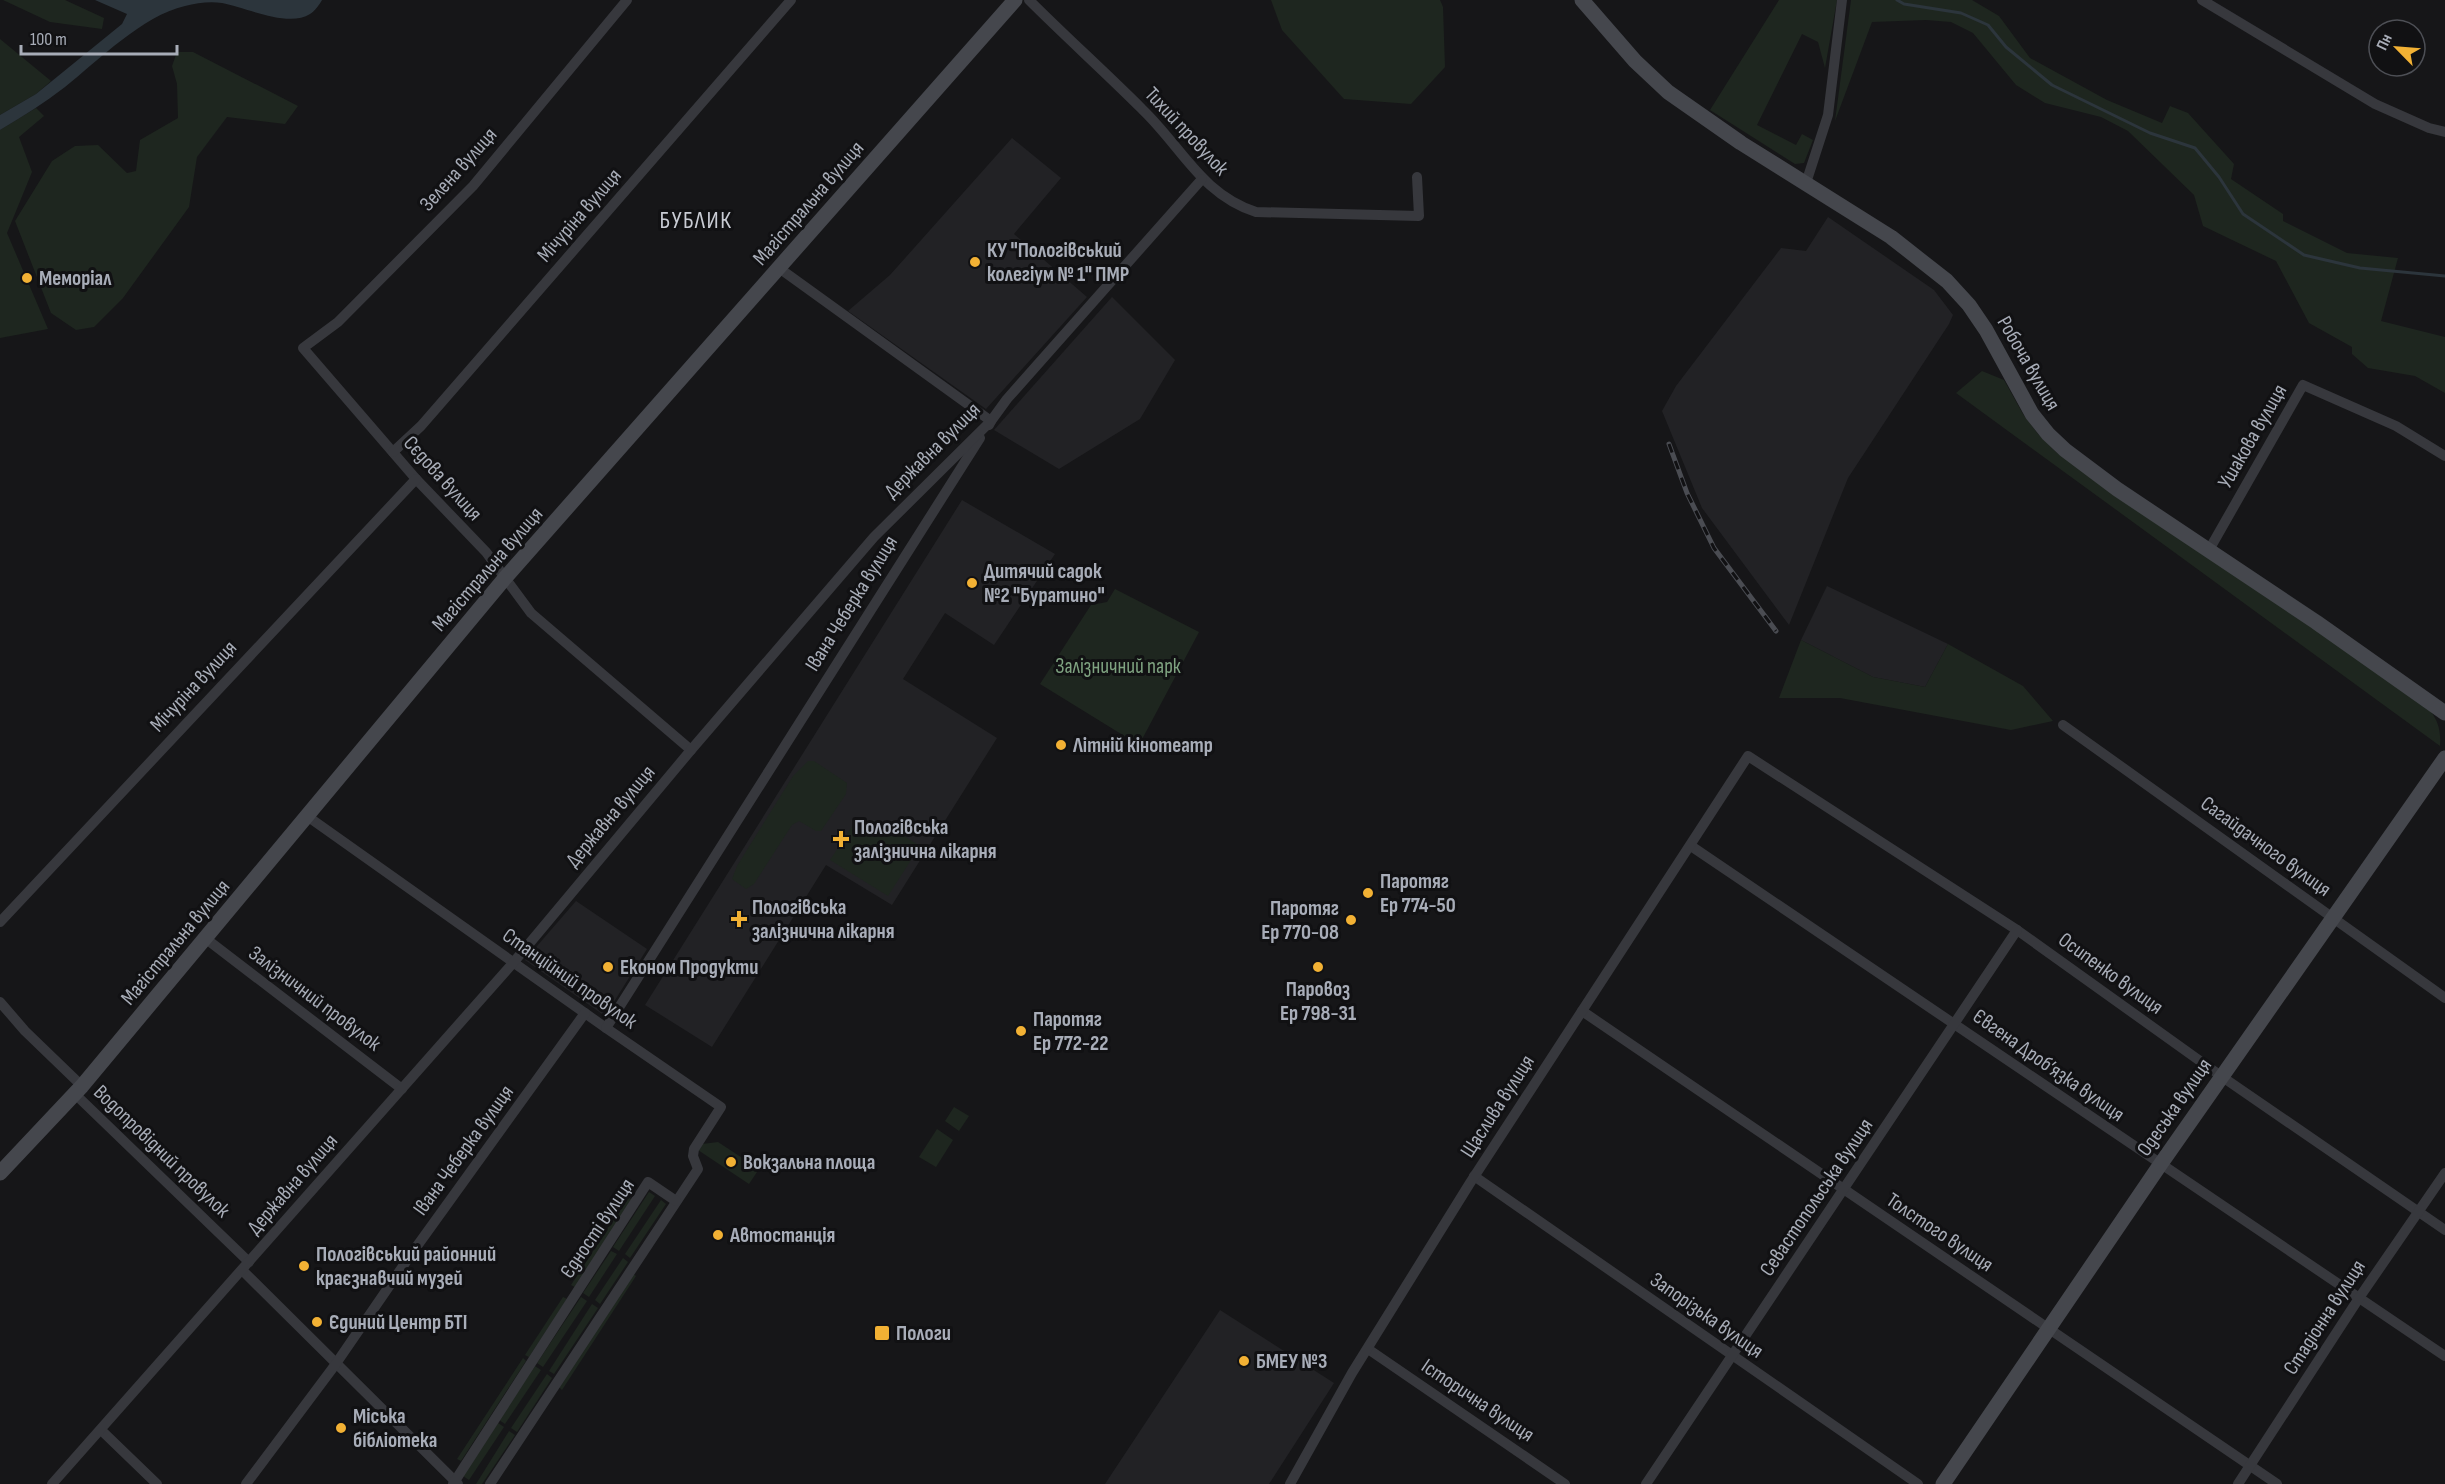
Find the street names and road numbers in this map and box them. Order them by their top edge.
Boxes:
street label: Тихий провулок [1139,82,1234,181]
street label: Зелена вулиця [414,122,502,216]
street label: Магістральна вулиця [748,136,869,270]
street label: Мічуріна вулиця [532,164,627,267]
street label: Робоча вулиця [1992,312,2066,415]
street label: Ушакова вулиця [2213,380,2292,493]
street label: Державна вулиця [879,397,986,504]
street label: Сєдова вулиця [398,431,487,526]
street label: Магістральна вулиця [427,502,548,636]
street label: Івана Чеберка вулиця [800,531,903,676]
street label: Мічуріна вулиця [145,636,242,737]
street label: Державна вулиця [561,760,660,872]
street label: Сагайдачного вулиця [2196,791,2336,902]
street label: Магістральна вулиця [116,874,235,1010]
street label: Станційний провулок [497,923,642,1034]
street label: Осипенко вулиця [2053,927,2168,1020]
street label: Залізничний провулок [244,941,386,1056]
street label: Євгена Дроб’язка вулиця [1968,1004,2129,1127]
street label: Щаслива вулиця [1455,1050,1540,1162]
street label: Одеська вулиця [2132,1054,2217,1161]
street label: Водопровідний провулок [88,1080,235,1223]
street label: Івана Чеберка вулиця [408,1080,519,1220]
street label: Севастопольська вулиця [1754,1114,1878,1281]
street label: Державна вулиця [242,1129,343,1240]
street label: Єдності вулиця [555,1174,640,1283]
street label: Толстого вулиця [1882,1188,1998,1277]
street label: Стадіонна вулиця [2278,1255,2371,1379]
street label: Запорізька вулиця [1645,1267,1768,1364]
street label: Історична вулиця [1417,1354,1539,1447]

